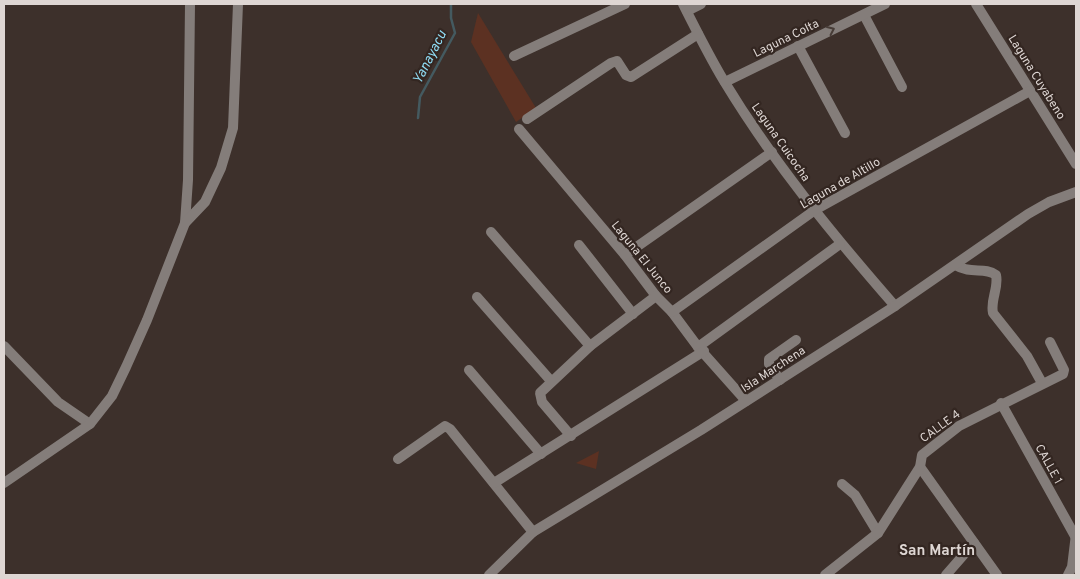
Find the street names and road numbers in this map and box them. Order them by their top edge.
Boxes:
street label: Laguna Colta [751,16,822,62]
street label: Laguna Cuyabeno [1004,32,1069,123]
street label: Laguna Cuicocha [747,100,813,185]
street label: Laguna de Altillo [798,154,884,213]
street label: Laguna El Junco [607,218,676,297]
street label: Isla Marchena [738,343,809,397]
street label: CALLE 4 [917,407,964,447]
street label: CALLE 1 [1031,442,1066,487]

